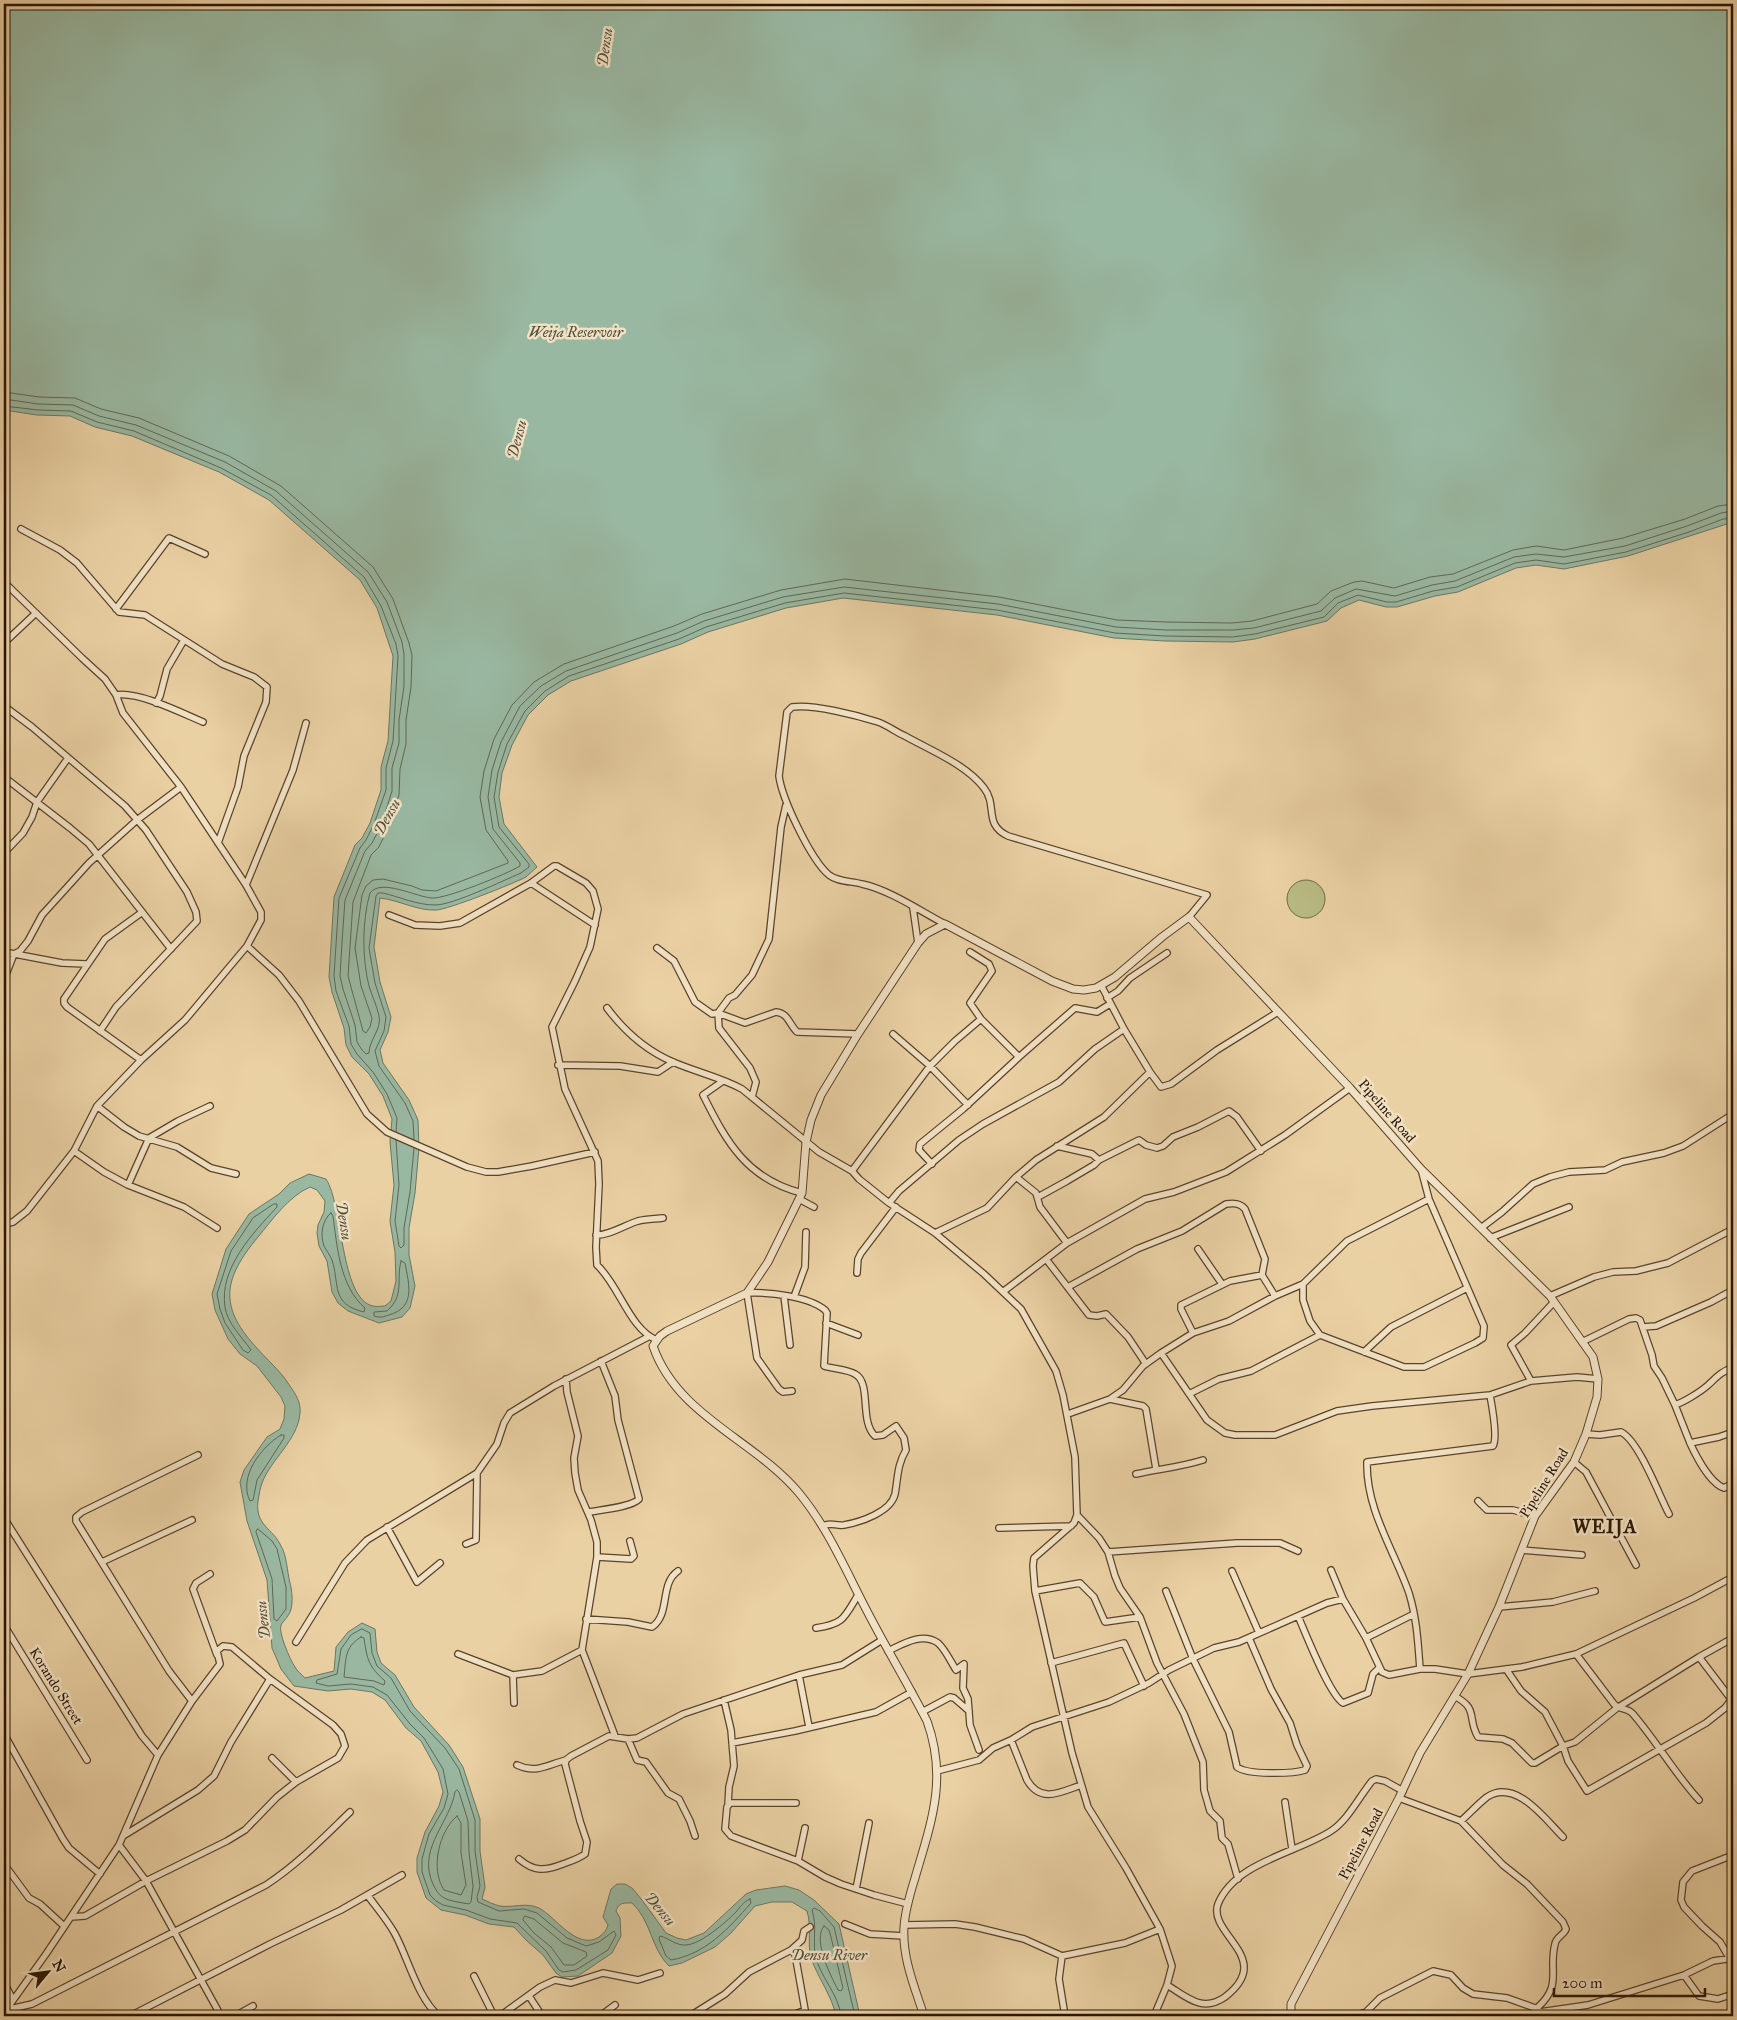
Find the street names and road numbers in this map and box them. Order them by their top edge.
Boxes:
street label: Pipeline Road [1355,1076,1419,1146]
street label: Pipeline Road [1516,1445,1572,1521]
street label: Korando Street [26,1644,86,1728]
street label: Pipeline Road [1335,1805,1387,1883]

